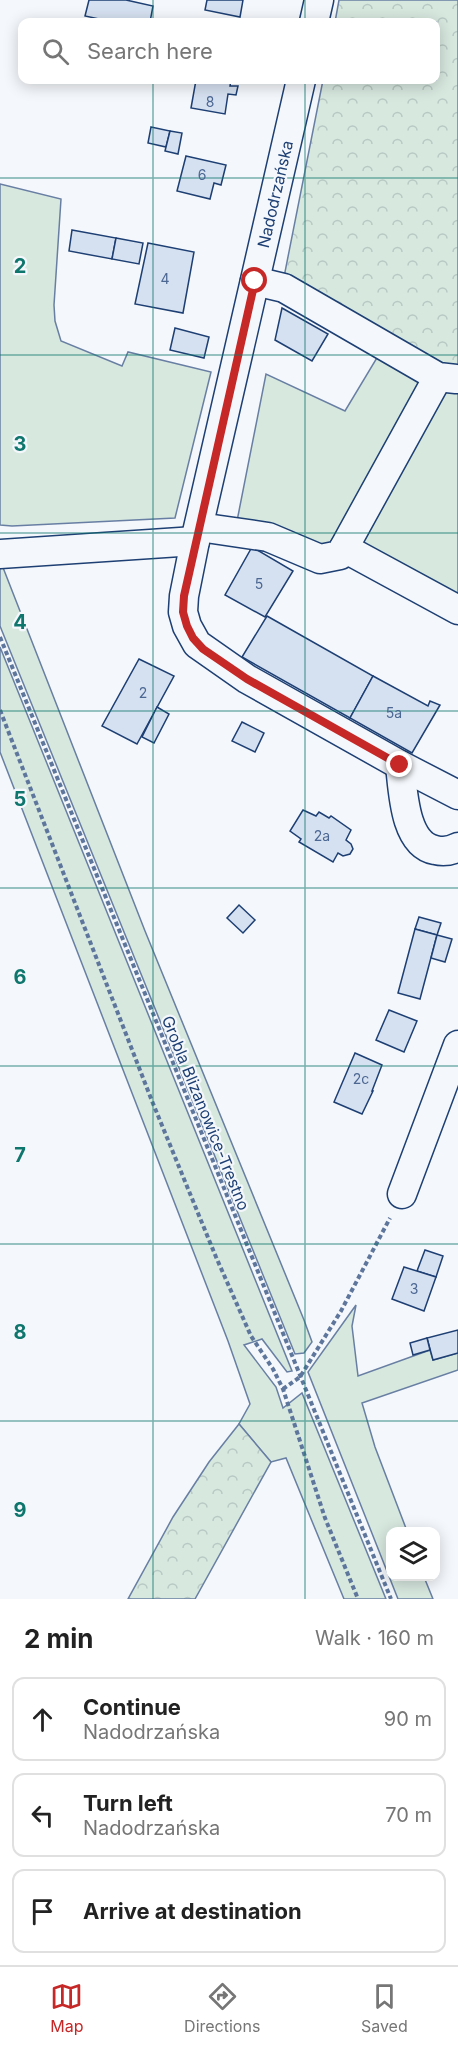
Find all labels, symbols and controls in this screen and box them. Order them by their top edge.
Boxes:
search box [18,18,440,84]
icon: search [39,35,72,68]
text: Search here [87,38,213,64]
house number: 8 [206,93,214,110]
street label: Nadodrzańska [253,138,297,250]
house number: 6 [198,166,206,183]
text: 2 [14,254,26,278]
route start [241,267,267,293]
house number: 4 [160,270,170,287]
text: 3 [14,432,26,456]
house number: 5 [255,575,263,592]
text: 4 [13,610,27,634]
house number: 2 [139,684,147,701]
house number: 5a [386,704,402,721]
route end [386,751,412,777]
text: 5 [14,787,26,811]
house number: 2a [314,827,330,844]
text: 6 [14,965,27,989]
street label: Grobla Blizanowice-Trestno [158,1013,254,1213]
house number: 2c [353,1070,369,1087]
text: 7 [14,1143,26,1167]
house number: 3 [410,1280,418,1297]
text: 8 [13,1320,27,1344]
text: 9 [14,1498,27,1522]
map controls [386,1527,440,1581]
button: layers [386,1527,440,1581]
text: 2 min [24,1623,94,1654]
text: Walk · 160 m [315,1626,434,1650]
text: Continue [83,1694,181,1720]
icon: ahead [26,1703,59,1736]
text: 90 m [384,1707,432,1731]
text: Nadodrzańska [83,1720,220,1744]
text: Turn left [83,1790,173,1816]
icon: left [26,1799,59,1832]
text: 70 m [385,1803,432,1827]
text: Nadodrzańska [83,1816,220,1840]
icon: arrive [26,1895,59,1928]
text: Arrive at destination [83,1898,302,1924]
tab: Map [50,1980,84,2036]
tab: Directions [184,1980,260,2036]
tab: Saved [361,1980,408,2036]

